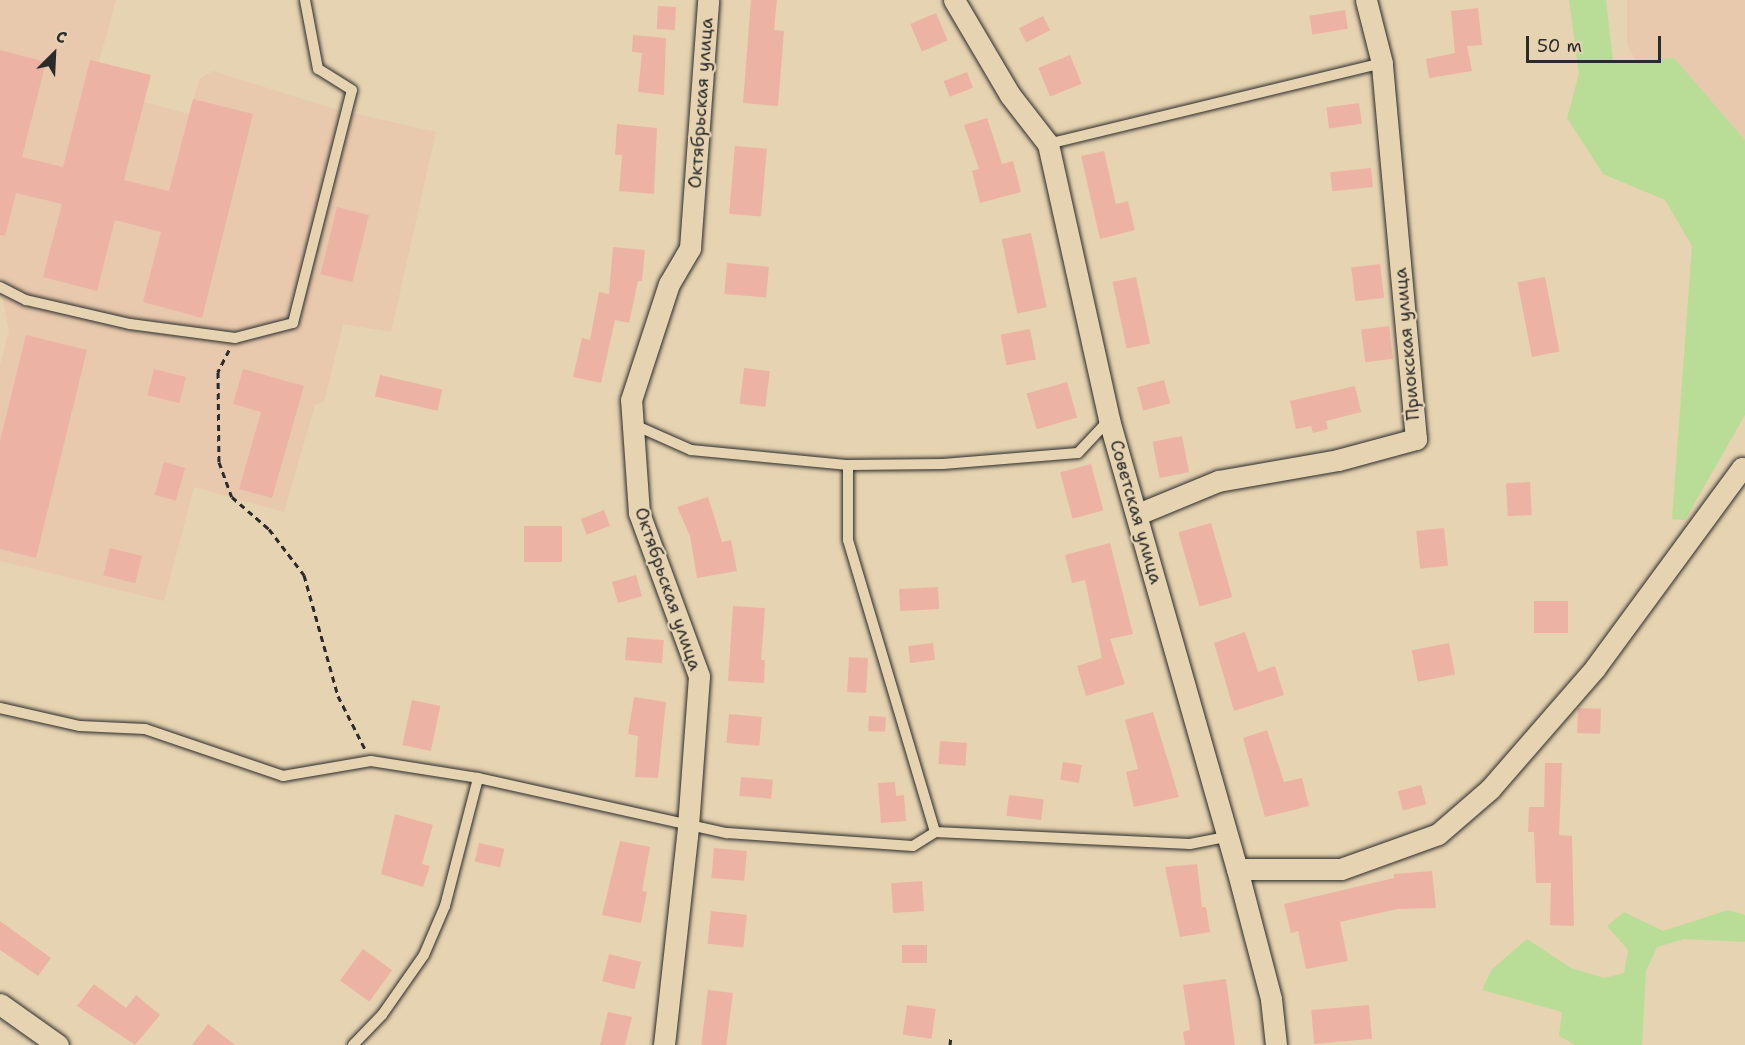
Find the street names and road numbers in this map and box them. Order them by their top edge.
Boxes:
street label: Октябрьская улица [684,17,718,189]
street label: Приокская улица [1390,267,1424,421]
street label: Советская улица [1105,437,1167,587]
street label: Октябрьская улица [630,504,706,674]

